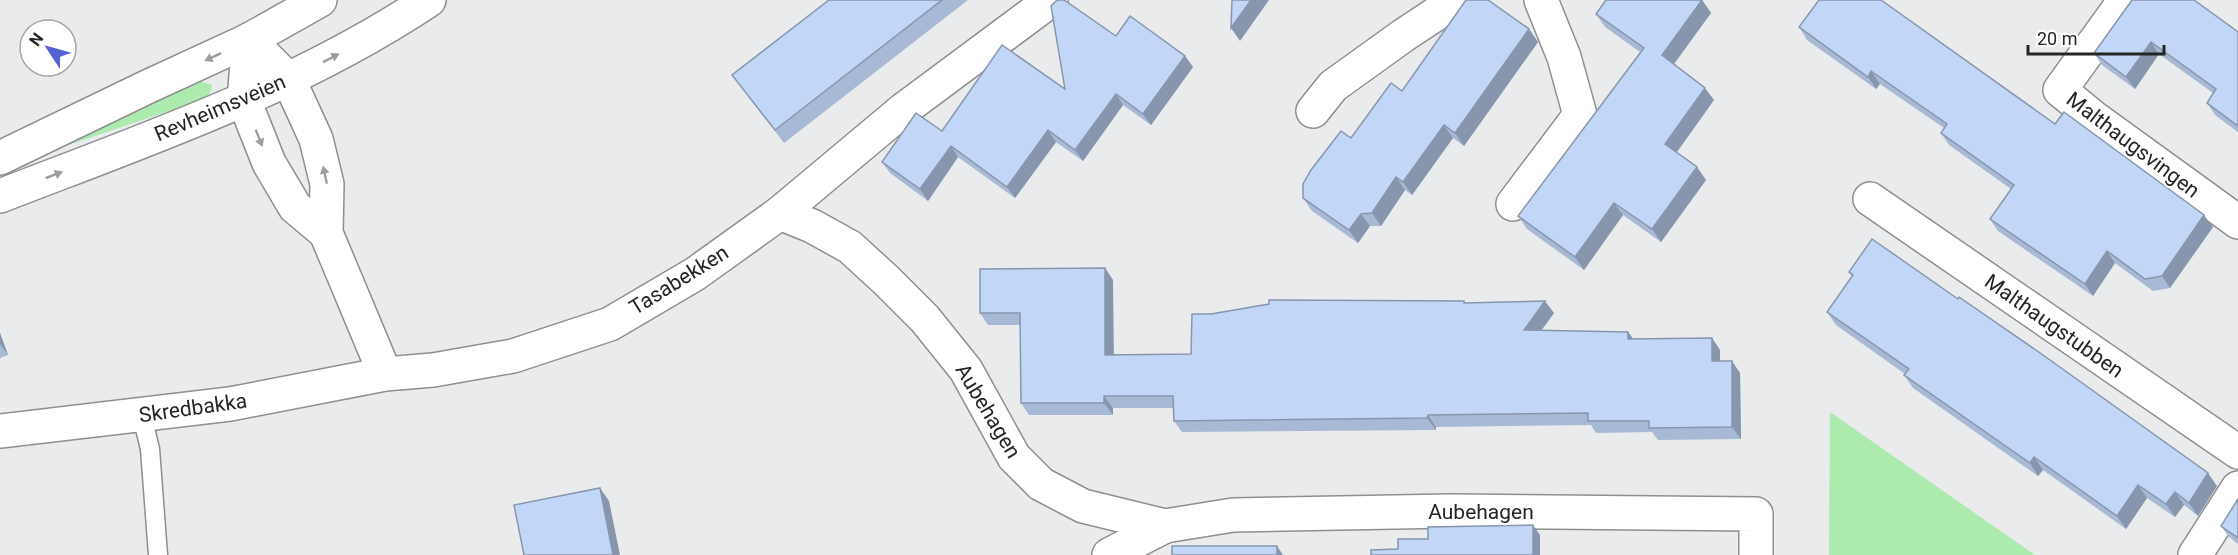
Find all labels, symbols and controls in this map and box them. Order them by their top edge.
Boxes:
north arrow [18,18,78,78]
scale bar [2028,18,2164,56]
text: 20 m [2037,28,2077,49]
text: N [25,29,47,50]
one-way arrow [204,52,222,62]
one-way arrow [322,54,339,63]
street label: Revheimsveien [151,70,289,146]
street label: Malthaugsvingen [2062,87,2204,203]
one-way arrow [255,129,264,147]
one-way arrow [320,166,329,185]
one-way arrow [46,170,64,180]
street label: Tasabekken [625,240,733,320]
street label: Malthaugstubben [1980,269,2128,383]
street label: Aubehagen [951,360,1025,462]
street label: Skredbakka [137,389,249,427]
street label: Aubehagen [1428,500,1534,524]

